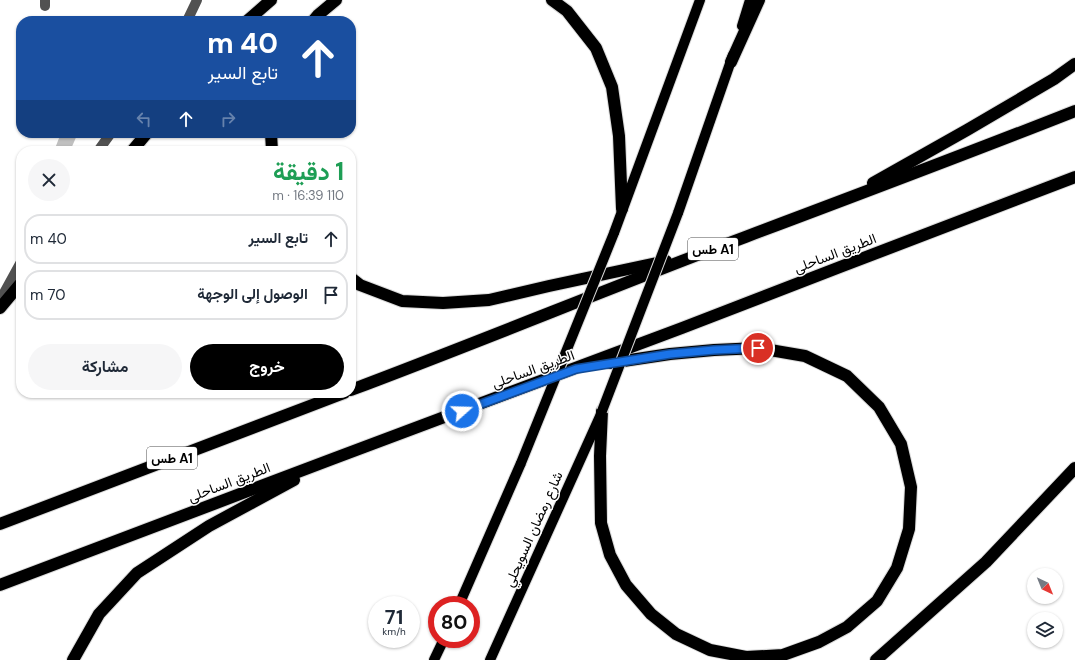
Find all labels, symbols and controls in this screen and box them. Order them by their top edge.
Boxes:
text: 40 m [207,25,278,62]
icon: ahead [292,32,344,84]
text: تابع السير [208,61,278,85]
icon: left [133,108,155,130]
icon: ahead [175,108,197,130]
icon: right [217,108,239,130]
text: 1 دقيقة [273,156,344,187]
button: close [28,159,70,201]
text: 110 m · 16:39 [272,187,344,204]
text: تابع السير [249,228,308,248]
icon: ahead [320,228,342,250]
text: 40 m [30,229,67,249]
street label: الطريق الساحلى [791,229,879,277]
road number: طس A1 [688,238,738,260]
text: الوصول إلى الوجهة [197,284,308,304]
icon: arrive [320,284,342,306]
text: 70 m [30,285,65,305]
pin [741,331,775,365]
icon: arrive [747,337,769,359]
button: مشاركة [28,344,182,390]
button: خروج [190,344,344,390]
street label: الطريق الساحلى [489,346,577,392]
position arrow [441,390,483,432]
road number: طس A1 [147,447,197,469]
street label: الطريق الساحلى [185,458,273,506]
street label: شارع رمضان السويحلي [499,468,569,591]
north arrow [1027,568,1063,604]
map controls [1027,568,1063,648]
speed limit sign: 80 [428,596,480,648]
text: 71 [385,604,403,630]
button: layers [1027,612,1063,648]
text: km/h [382,625,406,638]

